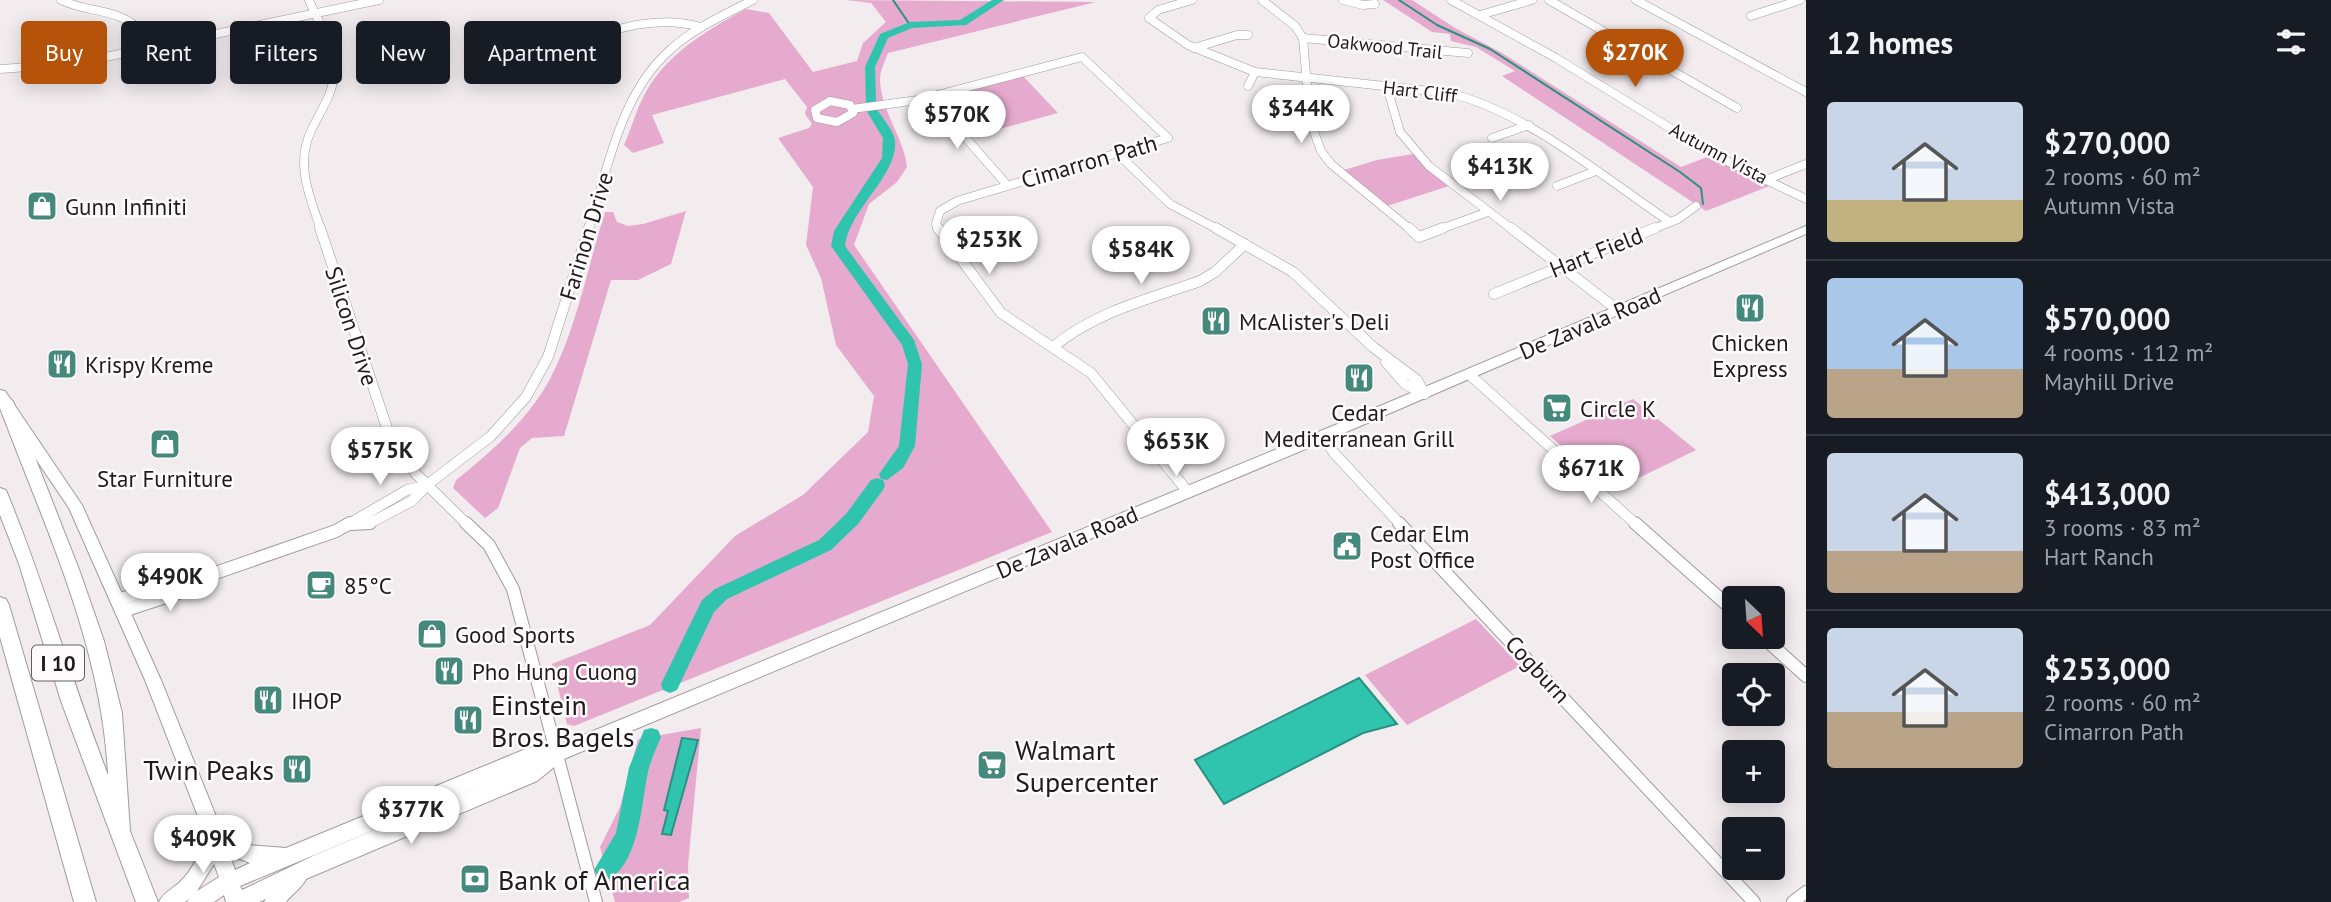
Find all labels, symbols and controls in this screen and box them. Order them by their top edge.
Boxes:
chip: Buy [21,21,107,84]
chip: Rent [121,21,216,84]
chip: Filters [230,21,342,84]
chip: New [356,21,450,84]
chip: Apartment [464,21,621,84]
text: 12 homes [1827,23,1953,62]
icon: filters [2272,23,2310,61]
street label: Oakwood Trail [1326,28,1444,64]
pin: $270K [1586,29,1684,89]
text: $270K [1602,37,1668,66]
street label: Hart Cliff [1382,75,1459,108]
pin: $344K [1252,86,1350,145]
pin: $570K [908,92,1006,151]
text: $344K [1268,93,1334,122]
text: $570K [924,99,990,128]
street label: Autumn Vista [1666,117,1772,189]
text: $270,000 [2044,123,2171,162]
street label: Cimarron Path [1018,128,1160,194]
icon: home [1883,130,1967,214]
pin: $413K [1451,144,1549,203]
text: $413K [1467,151,1533,180]
text: 2 rooms · 60 m² [2044,162,2201,191]
street label: Farinon Drive [553,168,619,304]
shop icon: Gunn Infiniti [25,189,59,223]
text: Autumn Vista [2044,191,2175,220]
place label: Gunn Infiniti [65,192,187,221]
pin: $253K [940,216,1038,276]
street label: Hart Field [1545,220,1647,284]
text: $253K [956,224,1022,253]
pin: $584K [1092,226,1190,286]
text: $584K [1108,234,1174,263]
street label: Silicon Drive [319,263,385,389]
street label: De Zavala Road [1515,280,1665,366]
restaurant icon: Chicken Express [1733,291,1767,325]
text: $570,000 [2044,299,2171,338]
restaurant icon: McAlister's Deli [1199,304,1233,338]
icon: home [1883,306,1967,390]
place label: McAlister's Deli [1239,307,1390,336]
place label: Chicken Express [1711,328,1789,383]
text: 4 rooms · 112 m² [2044,338,2213,367]
restaurant icon: Krispy Kreme [45,347,79,381]
place label: Krispy Kreme [85,350,214,379]
restaurant icon: Cedar Mediterranean Grill [1342,361,1376,395]
text: Mayhill Drive [2044,367,2174,396]
supermarket icon: Circle K [1540,391,1574,425]
place label: Circle K [1580,394,1656,423]
place label: Cedar Mediterranean Grill [1264,398,1455,453]
pin: $653K [1127,419,1225,478]
text: $653K [1143,426,1209,455]
shop icon: Star Furniture [148,427,182,461]
pin: $575K [331,428,429,487]
text: $575K [347,435,413,464]
pin: $671K [1542,446,1640,505]
text: $671K [1558,453,1624,482]
place label: Star Furniture [97,464,233,493]
text: $413,000 [2044,474,2171,513]
icon: home [1883,481,1967,565]
street label: De Zavala Road [992,499,1142,585]
text: 3 rooms · 83 m² [2044,513,2201,542]
place label: Cedar Elm Post Office [1370,519,1475,574]
public building icon: Cedar Elm Post Office [1330,529,1364,563]
text: Hart Ranch [2044,542,2154,571]
pin: $490K [121,554,219,613]
text: $490K [137,561,203,590]
cafe icon: 85°C [304,568,338,602]
place label: 85°C [344,571,392,600]
north arrow [1722,586,1785,649]
map controls [1722,586,1785,880]
shop icon: Good Sports [415,617,449,651]
place label: Good Sports [455,620,575,649]
street label: Cogburn [1499,629,1577,709]
road number: I 10 [32,646,84,680]
text: $253,000 [2044,649,2171,688]
restaurant icon: Pho Hung Cuong [432,654,466,688]
icon: home [1883,656,1967,740]
place label: Pho Hung Cuong [472,657,637,686]
button: locate [1722,663,1785,726]
restaurant icon: IHOP [251,683,285,717]
place label: IHOP [291,686,342,715]
place label: Einstein Bros. Bagels [491,686,634,755]
text: 2 rooms · 60 m² [2044,688,2201,717]
restaurant icon: Einstein Bros. Bagels [451,703,485,737]
text: Cimarron Path [2044,717,2184,746]
place label: Walmart Supercenter [1015,731,1159,800]
button: + [1722,740,1785,803]
supermarket icon: Walmart Supercenter [975,748,1009,782]
place label: Twin Peaks [143,751,274,788]
restaurant icon: Twin Peaks [280,752,314,786]
pin: $377K [362,786,460,846]
text: $377K [378,794,444,823]
pin: $409K [154,816,252,875]
button: − [1722,817,1785,880]
text: $409K [170,823,236,852]
place label: Bank of America [498,861,691,898]
bank icon: Bank of America [458,862,492,896]

